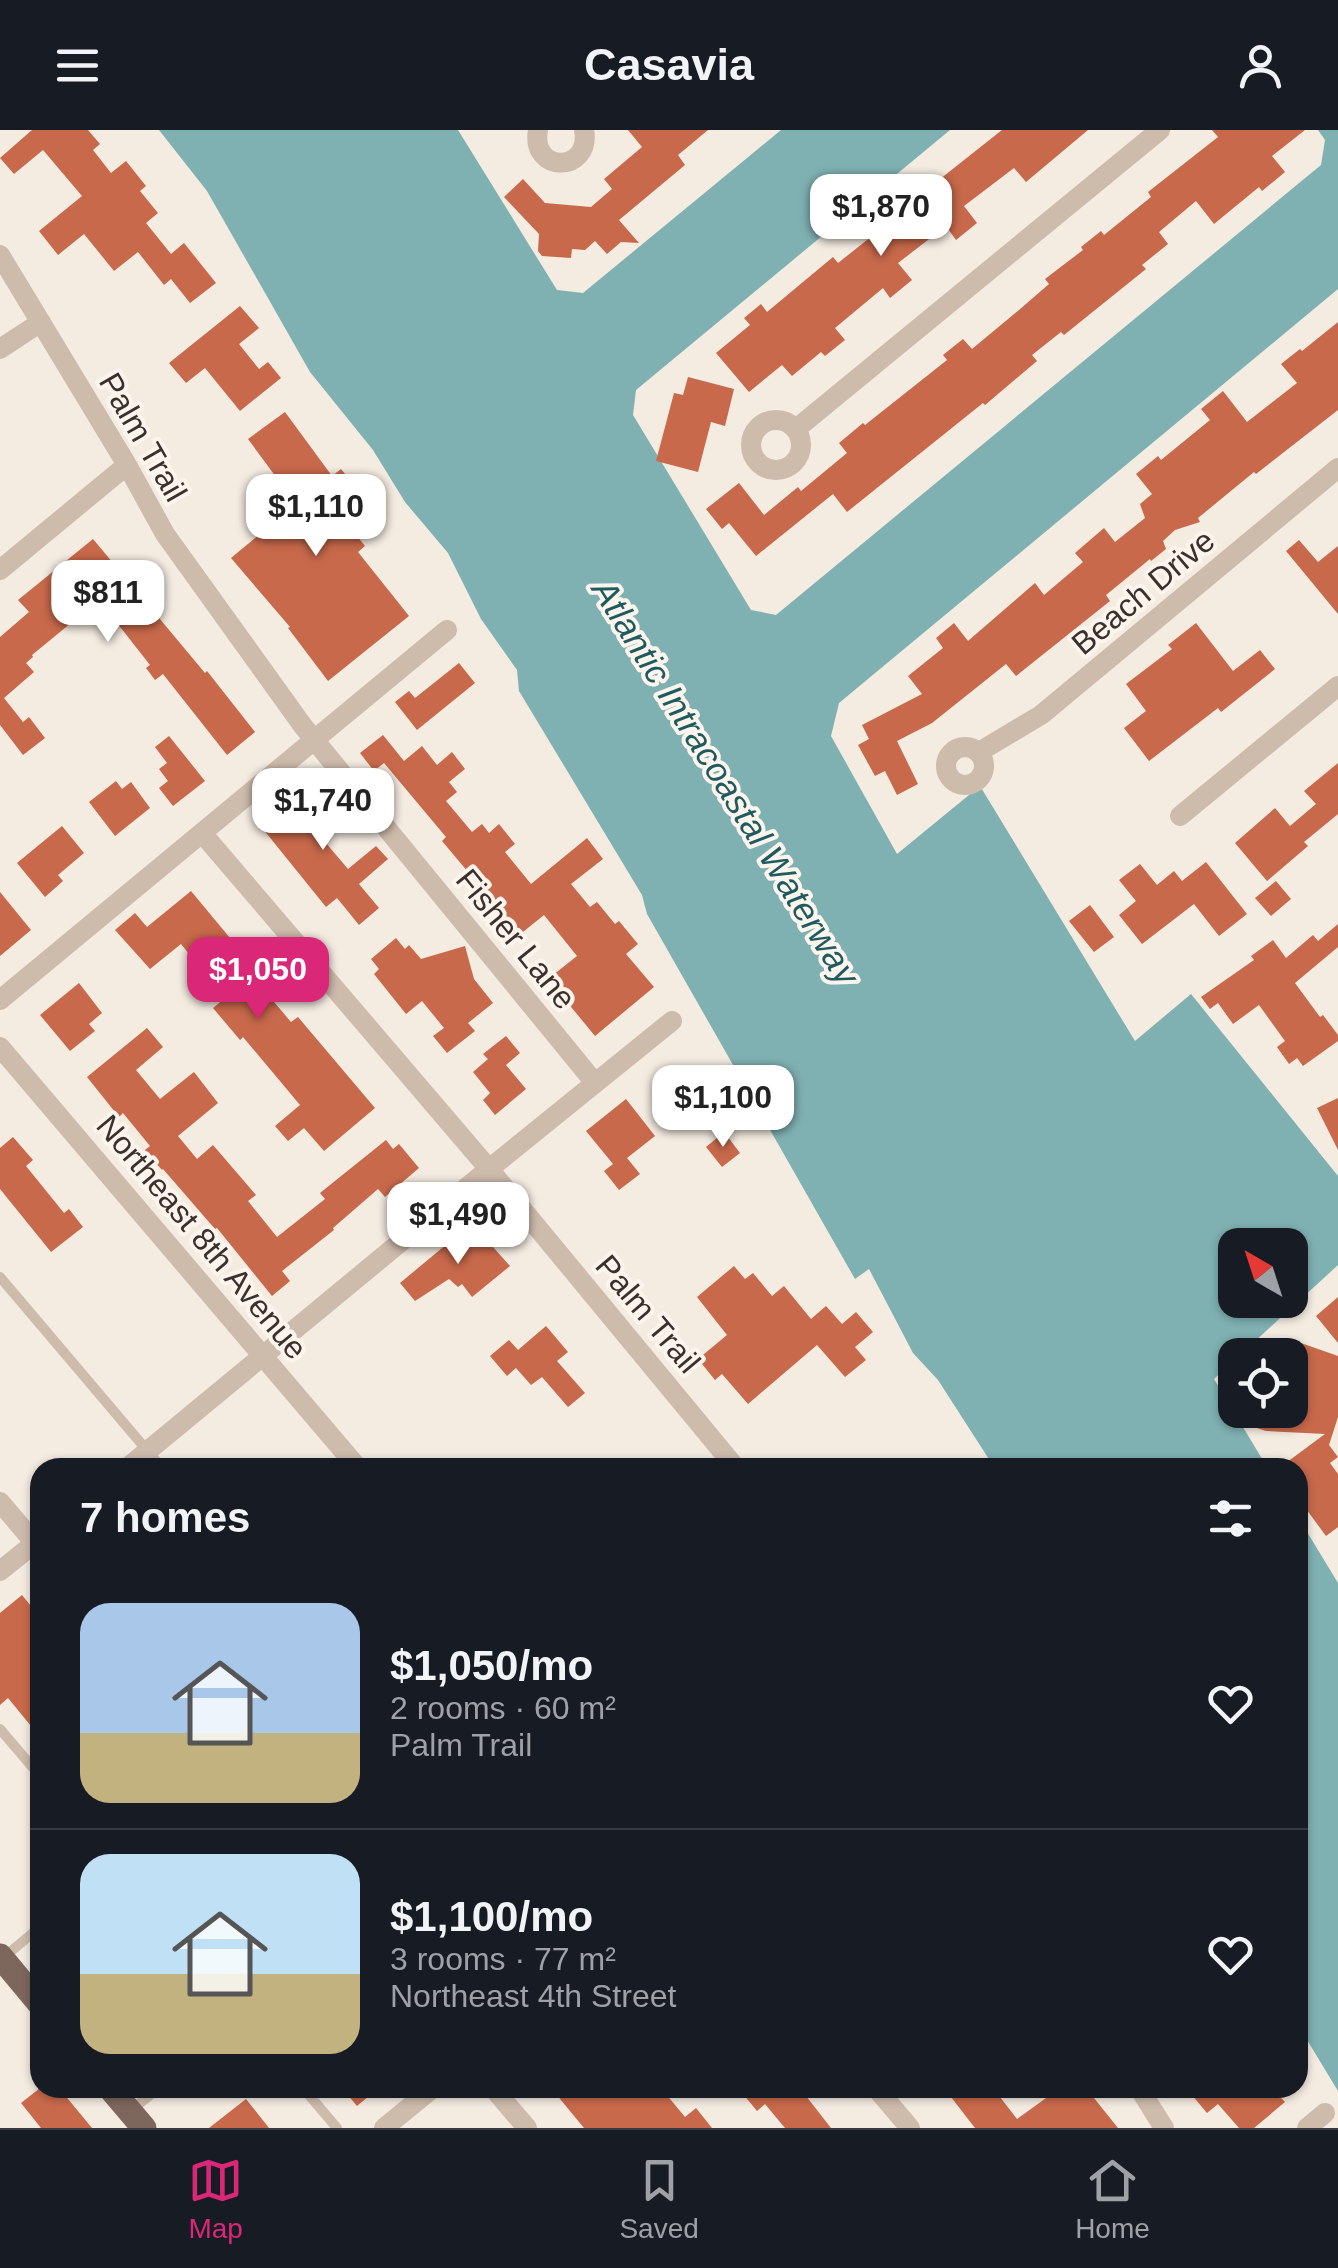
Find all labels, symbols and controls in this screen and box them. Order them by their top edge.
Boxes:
icon: menu [50,38,105,93]
icon: person [1233,38,1288,93]
text: Casavia [584,39,754,90]
pin: $1,870 [800,174,962,259]
text: $1,870 [832,188,930,224]
street label: Palm Trail [92,366,194,508]
pin: $1,110 [235,474,397,559]
text: $1,110 [268,488,364,524]
street label: Beach Drive [1065,522,1221,662]
pin: $811 [49,560,167,645]
water label: Atlantic Intracoastal Waterway [584,571,868,994]
text: $811 [73,574,143,610]
pin: $1,740 [242,768,404,853]
text: $1,740 [274,782,372,818]
street label: Fisher Lane [449,862,583,1016]
pin: $1,050 [177,937,339,1022]
text: $1,050 [209,951,307,987]
pin: $1,100 [642,1065,804,1150]
text: $1,100 [674,1079,772,1115]
street label: Northeast 8th Avenue [89,1108,315,1366]
pin: $1,490 [377,1182,539,1267]
text: $1,490 [409,1196,507,1232]
north arrow [1218,1228,1308,1318]
map controls [1218,1228,1308,1428]
street label: Palm Trail [588,1248,708,1380]
button: locate [1218,1338,1308,1428]
icon: filters [1203,1491,1258,1546]
text: 7 homes [80,1494,250,1541]
text: $1,050/mo [390,1642,593,1689]
icon: home [160,1643,280,1763]
icon: heart [1203,1676,1258,1731]
text: 2 rooms · 60 m² [390,1690,616,1726]
text: Palm Trail [390,1727,532,1763]
text: $1,100/mo [390,1893,593,1940]
icon: home [160,1894,280,2014]
icon: heart [1203,1927,1258,1982]
text: 3 rooms · 77 m² [390,1941,616,1977]
text: Northeast 4th Street [390,1978,676,2014]
tab: Map [188,2153,243,2245]
tab: Saved [619,2153,699,2245]
tab: Home [1075,2153,1150,2245]

